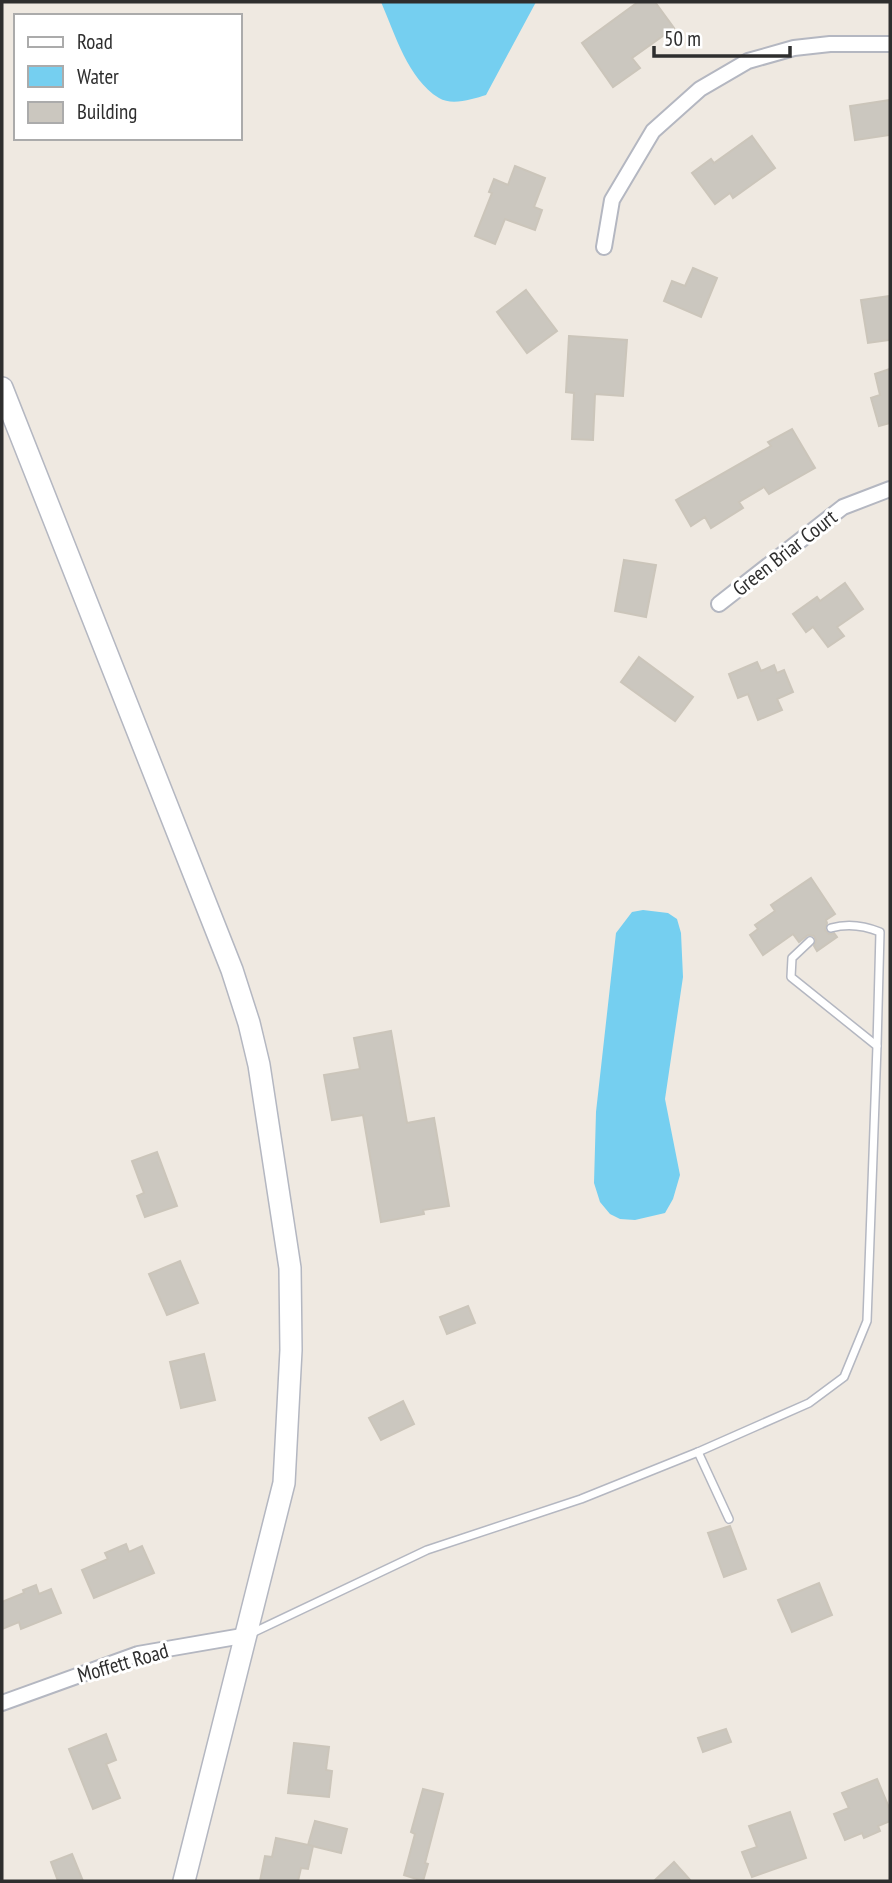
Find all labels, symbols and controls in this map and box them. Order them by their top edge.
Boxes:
legend [14,14,242,140]
scale bar [654,14,790,58]
text: 50 m [664,25,701,52]
text: Road [77,28,113,55]
text: Water [77,63,119,90]
text: Building [77,98,137,125]
street label: Green Briar Court [727,503,842,602]
street label: Moffett Road [74,1637,171,1688]

